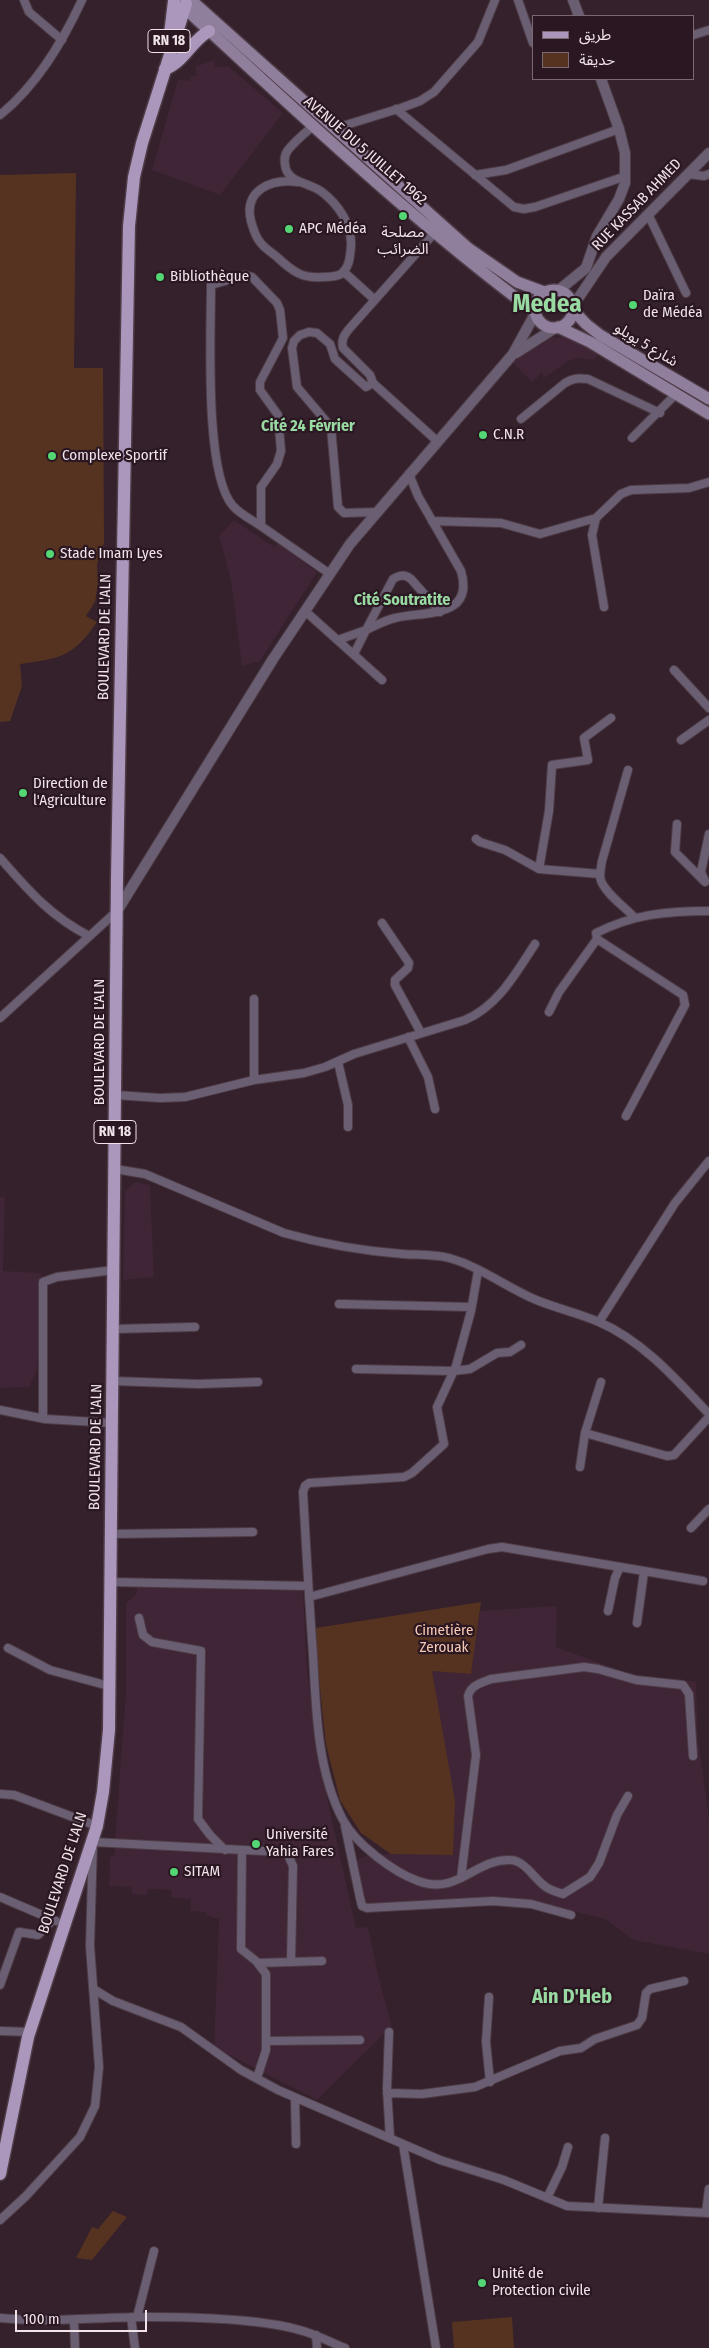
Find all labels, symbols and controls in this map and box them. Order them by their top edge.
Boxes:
legend [532,15,694,80]
text: طريق [579,26,611,44]
road number: RN 18 [148,29,190,52]
text: حديقة [579,51,615,69]
street label: AVENUE DU 5 JUILLET 1962 [300,93,430,209]
street label: RUE KASSAB AHMED [589,155,685,255]
marker: مصلحة الضرائب [397,210,409,222]
place label: APC Médéa [299,220,367,238]
marker: APC Médéa [283,223,295,235]
place label: مصلحة الضرائب [377,224,429,259]
place label: Bibliothèque [170,268,249,286]
marker: Bibliothèque [154,271,166,283]
place label: Daïra de Médéa [643,287,703,322]
district label: Medea [512,290,582,320]
marker: Daïra de Médéa [627,299,639,311]
street label: شارع 5 يويلو [611,319,681,371]
district label: Cité 24 Février [261,417,355,437]
place label: C.N.R [493,426,524,444]
marker: C.N.R [477,429,489,441]
place label: Complexe Sportif [62,447,167,465]
marker: Complexe Sportif [46,450,58,462]
place label: Stade Imam Lyes [60,545,163,563]
marker: Stade Imam Lyes [44,548,56,560]
street label: BOULEVARD DE L'ALN [95,574,115,700]
district label: Cité Soutratite [354,591,450,611]
place label: Direction de l'Agriculture [33,775,108,810]
marker: Direction de l'Agriculture [17,787,29,799]
street label: BOULEVARD DE L'ALN [91,979,109,1105]
road number: RN 18 [94,1120,136,1144]
street label: BOULEVARD DE L'ALN [86,1384,106,1510]
park label: Cimetière Zerouak [415,1622,473,1657]
street label: BOULEVARD DE L'ALN [35,1810,91,1936]
place label: Université Yahia Fares [266,1826,334,1861]
marker: Université Yahia Fares [250,1838,262,1850]
place label: SITAM [184,1863,220,1881]
marker: SITAM [168,1866,180,1878]
district label: Ain D'Heb [532,1985,612,2009]
place label: Unité de Protection civile [492,2265,591,2300]
marker: Unité de Protection civile [476,2277,488,2289]
scale bar [18,2300,150,2332]
text: 100 m [23,2310,60,2328]

